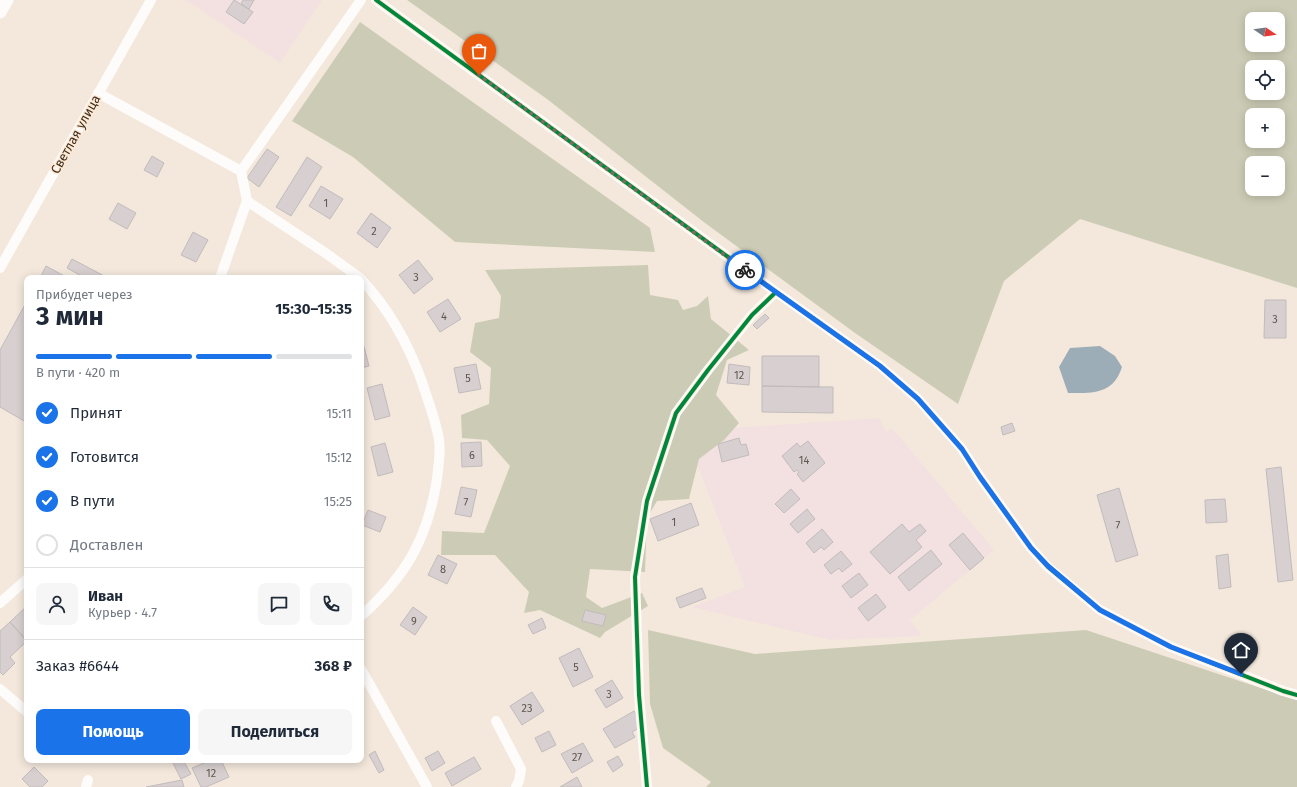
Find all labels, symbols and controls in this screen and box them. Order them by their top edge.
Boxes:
north arrow [1245,12,1285,52]
map controls [1245,12,1285,196]
pin [462,34,496,75]
icon: bag [468,40,490,62]
button: locate [1245,60,1285,100]
street label: Светлая улица [48,92,103,176]
button: + [1245,108,1285,148]
button: − [1245,156,1285,196]
house number: 1 [324,197,328,210]
house number: 2 [371,225,377,238]
courier [725,250,765,290]
icon: bike [734,259,756,281]
house number: 3 [413,271,419,284]
text: Прибудет через [36,287,133,302]
text: 15:30–15:35 [275,300,352,318]
text: 3 мин [36,301,104,332]
house number: 4 [441,310,447,323]
house number: 3 [1272,313,1278,326]
text: В пути · 420 m [36,365,120,380]
house number: 12 [734,369,744,382]
house number: 5 [465,372,471,385]
icon: check [36,402,58,424]
text: Принят [70,404,122,422]
text: 15:11 [326,406,352,421]
icon: check [36,446,58,468]
text: Готовится [70,448,139,466]
house number: 6 [469,449,475,462]
text: 15:12 [325,450,352,465]
house number: 14 [799,454,809,467]
icon: check [36,490,58,512]
text: В пути [70,492,115,510]
text: 15:25 [324,494,352,509]
house number: 7 [464,496,469,509]
house number: 1 [672,516,676,529]
house number: 7 [1116,519,1121,532]
text: Доставлен [70,536,143,554]
house number: 8 [440,563,446,576]
button: person [36,583,78,625]
button: chat [258,583,300,625]
button: phone [310,583,352,625]
text: Иван [88,587,123,605]
text: Курьер · 4.7 [88,605,157,620]
house number: 9 [411,615,417,628]
pin [1224,633,1258,674]
icon: home [1230,639,1252,661]
text: Заказ #6644 [36,657,119,675]
text: 368 ₽ [315,657,352,675]
house number: 5 [573,661,579,674]
house number: 3 [606,688,612,701]
house number: 23 [522,702,532,715]
button: Помощь [36,709,190,755]
button: Поделиться [198,709,352,755]
house number: 27 [572,751,582,764]
house number: 12 [206,767,216,780]

